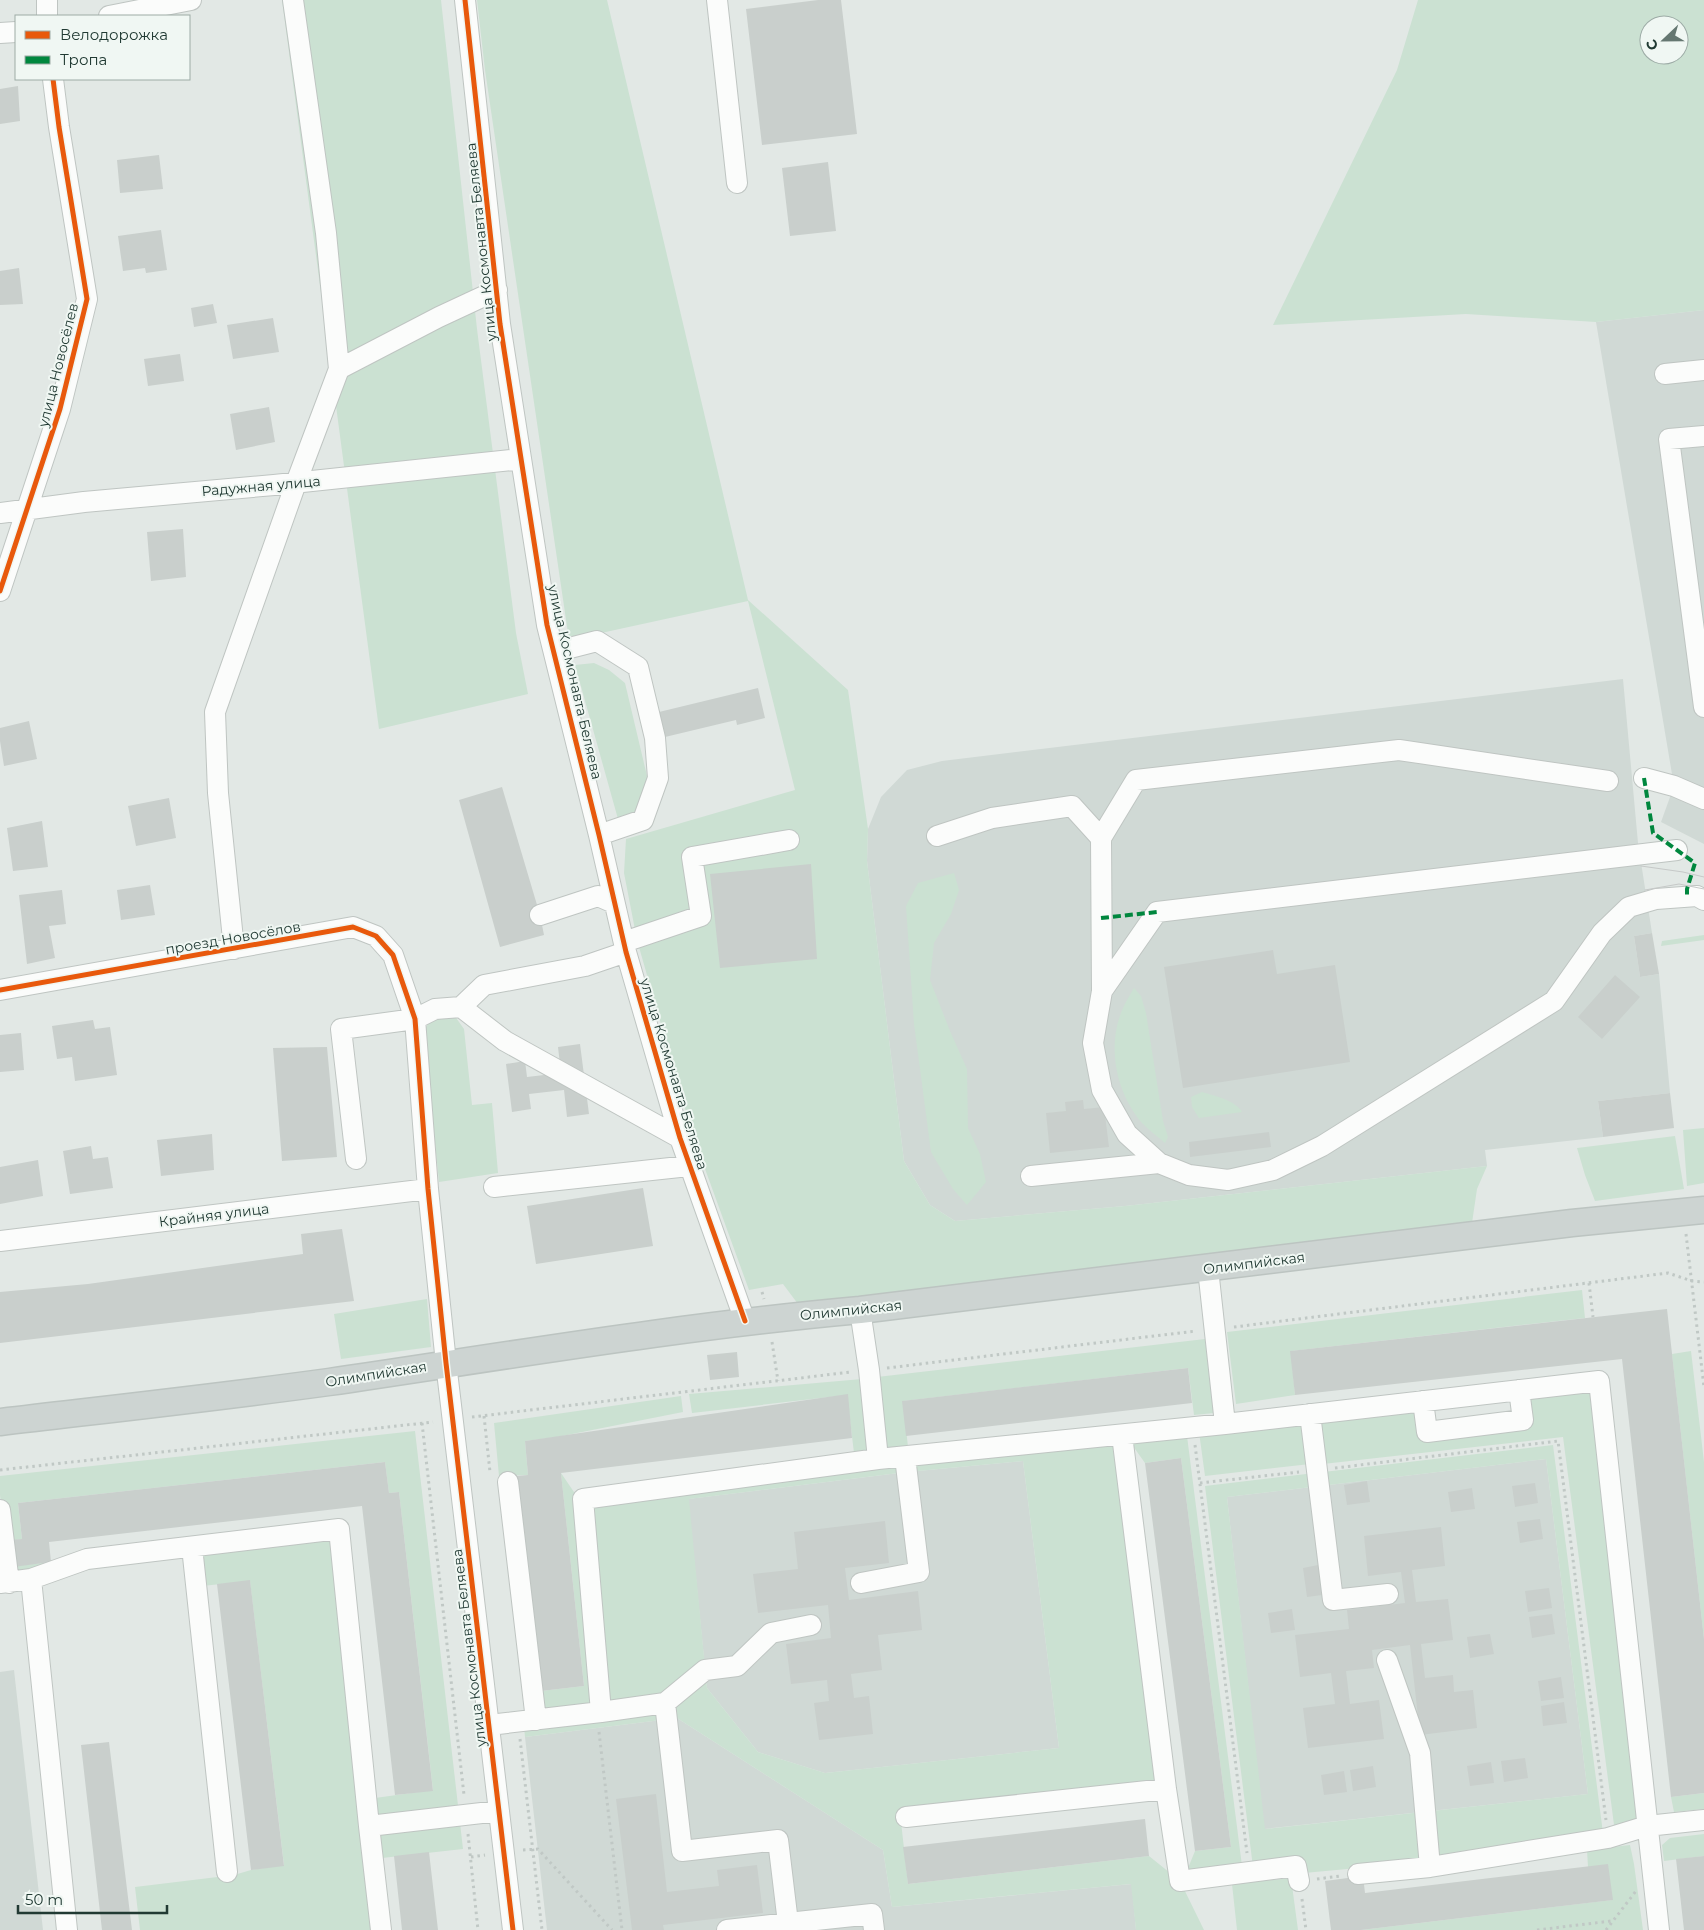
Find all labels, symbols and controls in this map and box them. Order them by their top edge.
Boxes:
legend [15,15,190,80]
north arrow [1639,15,1689,65]
text: Велодорожка [60,25,168,44]
text: С [1642,37,1662,53]
text: Тропа [60,50,107,69]
street label: улица Космонавта Беляева [462,142,500,343]
street label: улица Новосёлев [34,301,82,430]
street label: Радужная улица [201,472,321,500]
street label: улица Космонавта Беляева [544,582,606,781]
street label: проезд Новосёлов [164,917,302,959]
street label: улица Космонавта Беляева [636,975,712,1172]
street label: Крайняя улица [158,1199,270,1231]
street label: Олимпийская [1202,1248,1306,1278]
street label: Олимпийская [799,1296,903,1324]
street label: Олимпийская [324,1357,428,1391]
street label: улица Космонавта Беляева [448,1548,490,1749]
scale bar [18,1882,166,1914]
text: 50 m [25,1890,63,1909]

